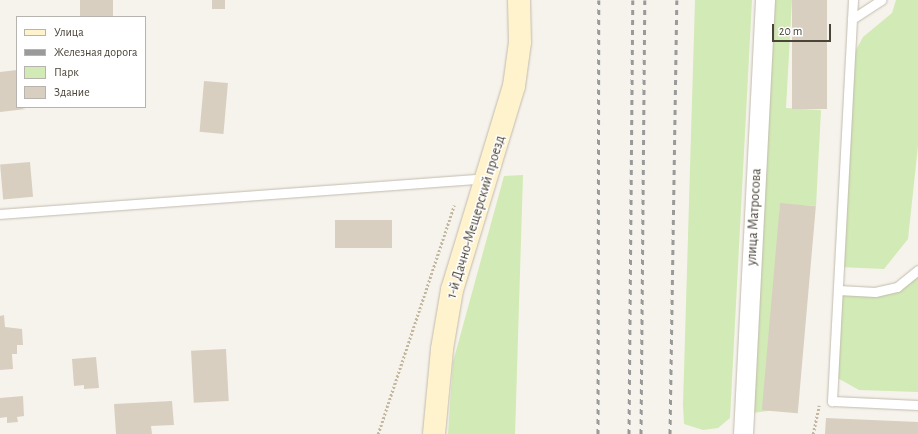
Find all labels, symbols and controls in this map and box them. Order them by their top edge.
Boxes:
legend [16,16,146,108]
scale bar [774,16,833,42]
text: 20 m [779,25,802,37]
text: Улица [54,26,84,38]
text: Железная дорога [54,46,138,58]
text: Парк [54,66,79,78]
text: Здание [54,86,90,98]
street label: 1-й Дачно-Мещерский проезд [443,133,509,301]
street label: улица Матросова [743,168,765,266]

